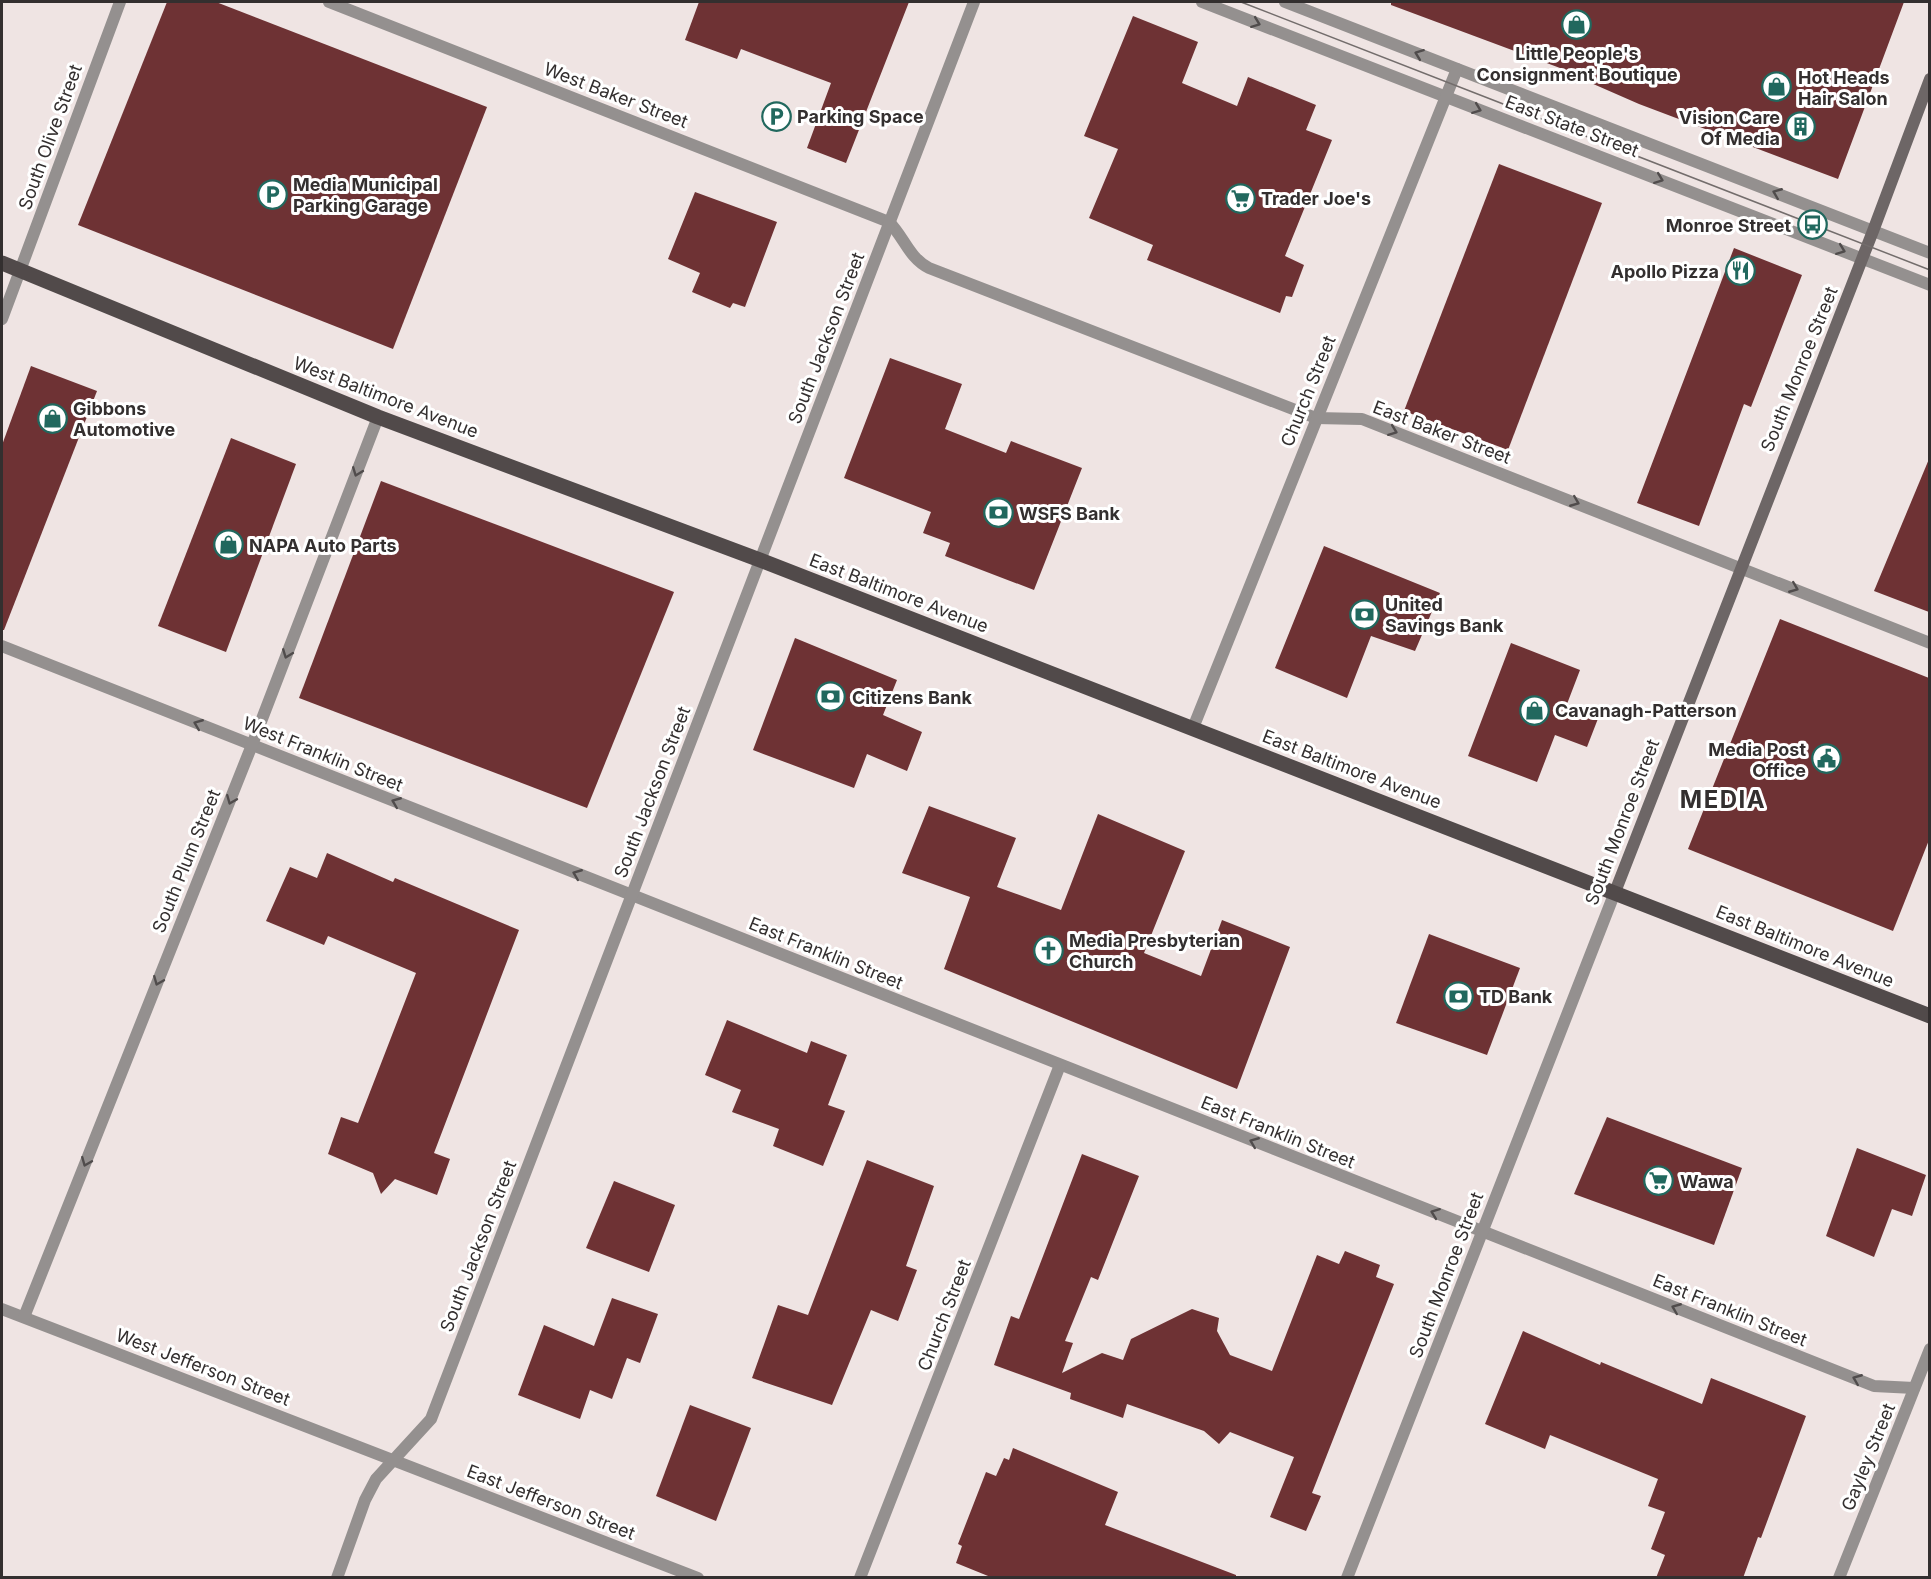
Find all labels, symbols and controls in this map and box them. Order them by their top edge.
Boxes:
shop icon: Little People's Consignment Boutique [1561,8,1593,40]
one-way arrow [1250,16,1261,28]
place label: Little People's Consignment Boutique [1476,43,1678,85]
one-way arrow [1415,49,1426,61]
street label: West Baker Street [541,58,691,132]
street label: South Olive Street [14,61,86,213]
place label: Hot Heads Hair Salon [1798,67,1890,109]
shop icon: Hot Heads Hair Salon [1761,71,1793,103]
street label: East State Street [1502,91,1642,161]
parking icon: Parking Space [760,100,792,132]
one-way arrow [1471,101,1482,114]
place label: Parking Space [797,106,924,127]
place label: Vision Care Of Media [1679,107,1780,149]
building icon: Vision Care Of Media [1785,111,1817,143]
one-way arrow [1653,172,1664,185]
place label: Media Municipal Parking Garage [293,174,438,216]
parking icon: Media Municipal Parking Garage [256,178,288,210]
supermarket icon: Trader Joe's [1224,182,1256,214]
place label: Trader Joe's [1261,188,1371,209]
one-way arrow [1772,188,1783,200]
bus stop icon: Monroe Street [1796,209,1828,241]
place label: Monroe Street [1666,215,1791,236]
one-way arrow [1835,243,1845,256]
street label: South Jackson Street [784,249,868,427]
restaurant icon: Apollo Pizza [1724,255,1756,287]
place label: Apollo Pizza [1611,261,1719,282]
street label: South Monroe Street [1756,283,1842,454]
street label: Church Street [1276,332,1340,449]
street label: West Baltimore Avenue [291,352,481,442]
street label: East Baker Street [1370,396,1514,468]
place label: Gibbons Automotive [73,398,176,440]
shop icon: Gibbons Automotive [36,402,68,434]
one-way arrow [1387,424,1398,437]
one-way arrow [351,466,364,476]
one-way arrow [1569,495,1580,507]
bank icon: WSFS Bank [982,497,1014,529]
place label: WSFS Bank [1019,503,1121,524]
shop icon: NAPA Auto Parts [212,529,244,561]
place label: NAPA Auto Parts [249,535,397,556]
street label: East Baltimore Avenue [807,549,991,637]
one-way arrow [1788,581,1799,593]
place label: United Savings Bank [1385,594,1504,636]
bank icon: United Savings Bank [1348,598,1380,630]
one-way arrow [282,648,294,659]
bank icon: Citizens Bank [815,681,847,713]
place label: Citizens Bank [852,687,972,708]
shop icon: Cavanagh-Patterson [1518,694,1550,726]
place label: Cavanagh-Patterson [1555,700,1737,721]
street label: South Jackson Street [610,703,694,881]
street label: West Franklin Street [240,712,406,796]
one-way arrow [193,719,204,731]
street label: East Baltimore Avenue [1260,725,1444,813]
street label: South Monroe Street [1581,736,1663,908]
place label: Media Post Office [1708,739,1806,781]
public building icon: Media Post Office [1811,743,1843,775]
district label: MEDIA [1680,785,1766,814]
street label: South Plum Street [148,786,224,936]
one-way arrow [225,794,238,804]
one-way arrow [391,797,402,809]
one-way arrow [573,869,584,881]
street label: East Baltimore Avenue [1713,901,1897,991]
street label: East Franklin Street [746,913,906,994]
place label: Media Presbyterian Church [1069,930,1240,972]
church icon: Media Presbyterian Church [1032,934,1064,966]
one-way arrow [153,974,165,985]
bank icon: TD Bank [1442,980,1474,1012]
place label: TD Bank [1479,986,1553,1007]
street label: East Franklin Street [1198,1092,1358,1173]
one-way arrow [1249,1136,1260,1149]
one-way arrow [81,1156,93,1167]
street label: South Jackson Street [436,1157,520,1335]
supermarket icon: Wawa [1643,1165,1675,1197]
place label: Wawa [1680,1171,1734,1192]
street label: South Monroe Street [1405,1189,1487,1361]
one-way arrow [1431,1208,1441,1221]
street label: Church Street [913,1256,975,1374]
street label: East Franklin Street [1650,1270,1810,1351]
one-way arrow [1671,1302,1681,1315]
street label: West Jefferson Street [113,1324,293,1410]
one-way arrow [1852,1374,1863,1386]
street label: Gayley Street [1837,1400,1899,1514]
street label: East Jefferson Street [464,1460,638,1544]

